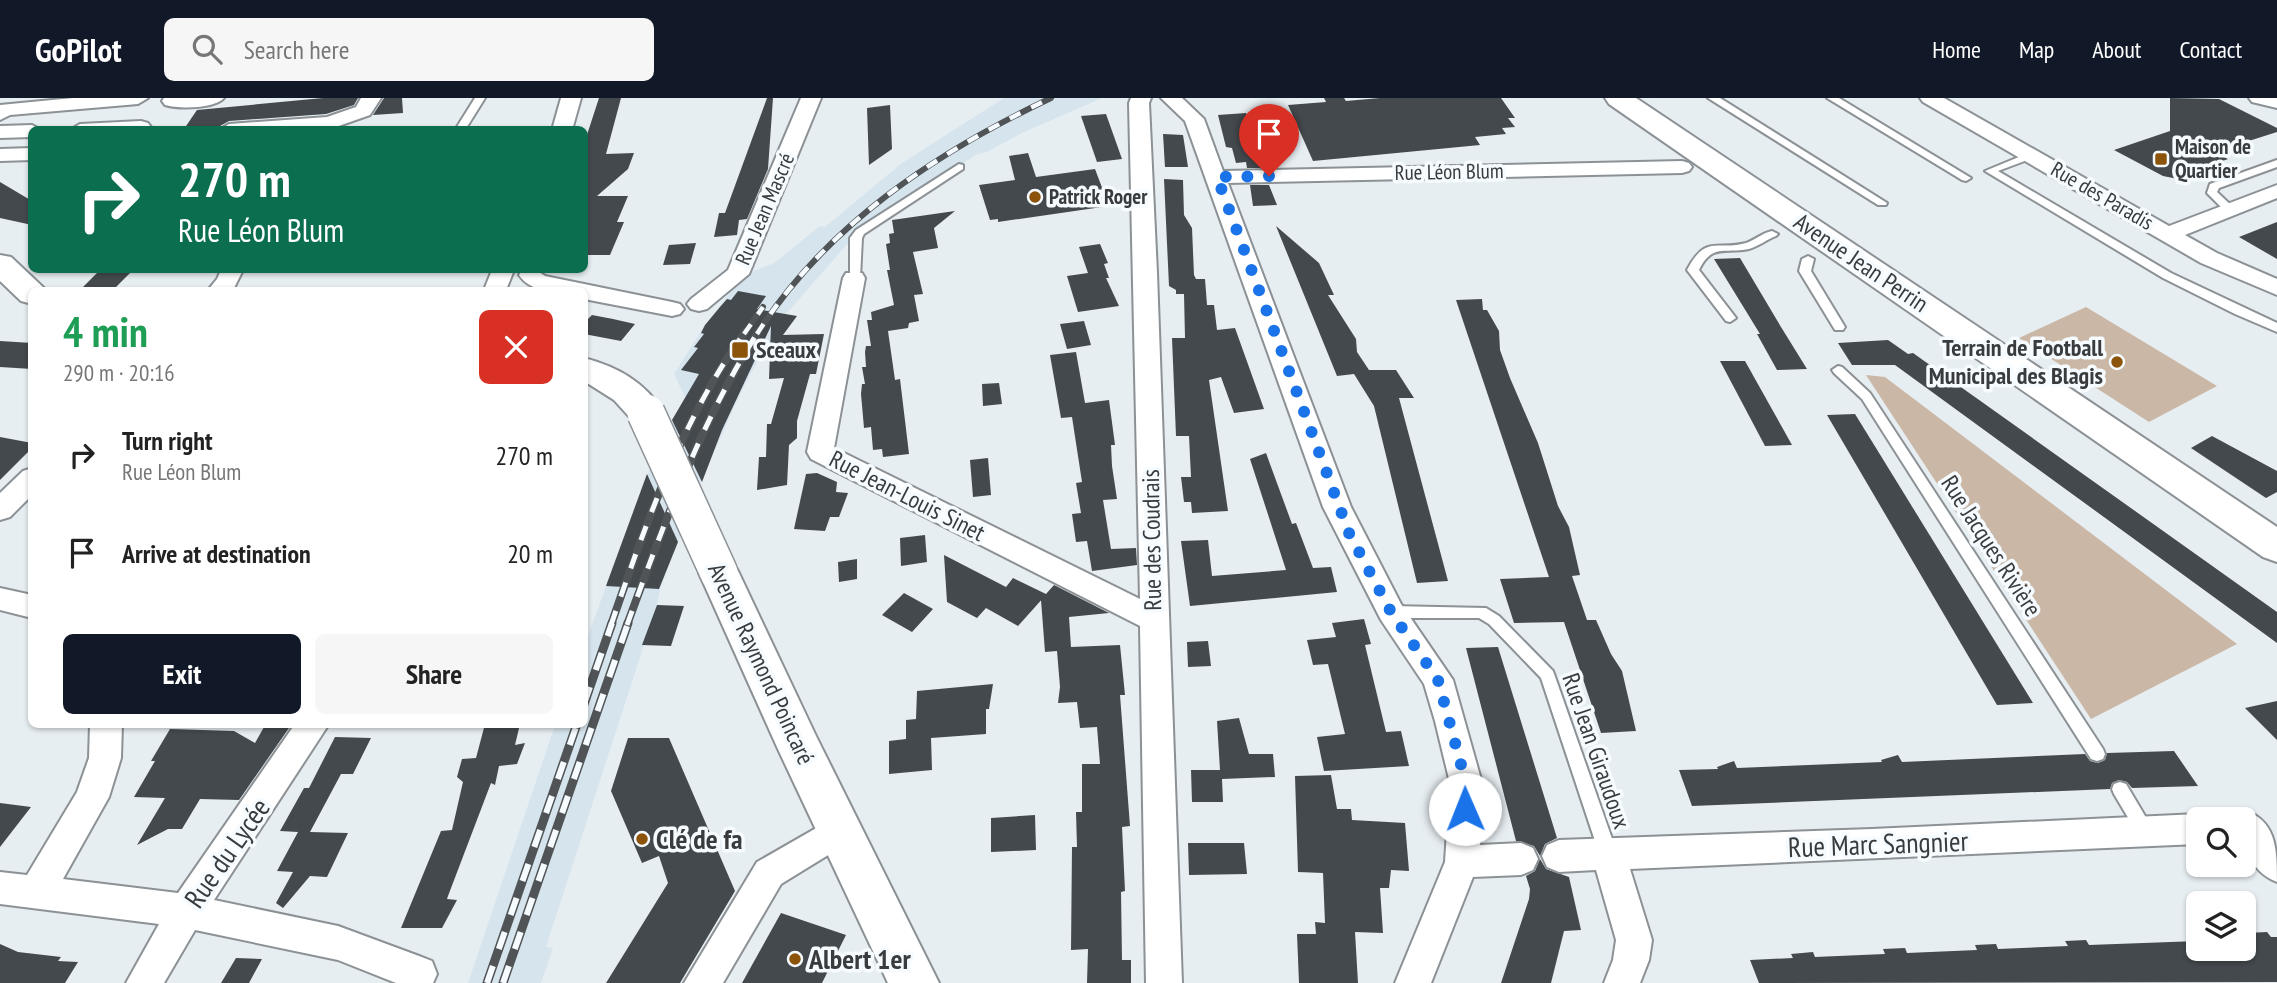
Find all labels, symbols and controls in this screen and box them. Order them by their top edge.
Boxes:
search box [164,18,654,81]
text: GoPilot [35,28,122,71]
icon: search [188,30,226,68]
text: Search here [244,33,349,66]
text: Home [1932,34,1981,65]
text: Map [2019,34,2054,65]
text: About [2092,34,2141,65]
text: Contact [2179,34,2242,65]
pin [1239,104,1299,176]
icon: arrive [1250,115,1288,153]
place label: Maison de Quartier [2175,133,2251,184]
text: 270 m [178,147,291,211]
street label: Rue Jean Mascré [729,149,800,269]
marker: Maison de Quartier [2153,151,2169,167]
icon: right [63,154,154,245]
street label: Rue des Paradis [2046,155,2158,236]
street label: Rue Léon Blum [1394,157,1504,186]
place label: Patrick Roger [1049,183,1148,210]
marker: Patrick Roger [1027,189,1043,205]
street label: Avenue Jean Perrin [1788,206,1934,319]
text: Rue Léon Blum [178,209,344,251]
text: 4 min [63,304,148,359]
button: close [479,310,553,384]
place label: Terrain de Football Municipal des Blagis [1929,332,2103,391]
place label: Sceaux [756,334,817,365]
marker: Sceaux [730,340,750,360]
marker: Terrain de Football Municipal des Blagis [2109,354,2125,370]
text: 290 m · 20:16 [63,358,175,387]
text: Turn right [122,424,213,457]
icon: right [63,436,101,474]
text: 270 m [495,439,553,472]
street label: Rue Jean-Louis Sinet [824,443,991,548]
text: Rue Léon Blum [122,457,241,486]
street label: Rue des Coudrais [1135,469,1168,611]
street label: Rue Jacques Rivière [1934,469,2049,622]
icon: arrive [63,534,101,572]
text: Arrive at destination [122,537,311,570]
text: 20 m [507,537,553,570]
street label: Avenue Raymond Poincaré [701,558,822,769]
button: Exit [63,634,301,714]
button: Share [315,634,553,714]
street label: Rue Jean Giraudoux [1555,669,1638,833]
position arrow [1428,772,1502,846]
street label: Rue du Lycée [175,791,278,915]
map controls [2186,807,2256,961]
button: search [2186,807,2256,877]
place label: Clé de fa [656,820,743,857]
street label: Rue Marc Sangnier [1787,822,1969,865]
marker: Clé de fa [634,831,650,847]
button: layers [2186,891,2256,961]
place label: Albert 1er [808,940,911,977]
marker: Albert 1er [787,951,803,967]

